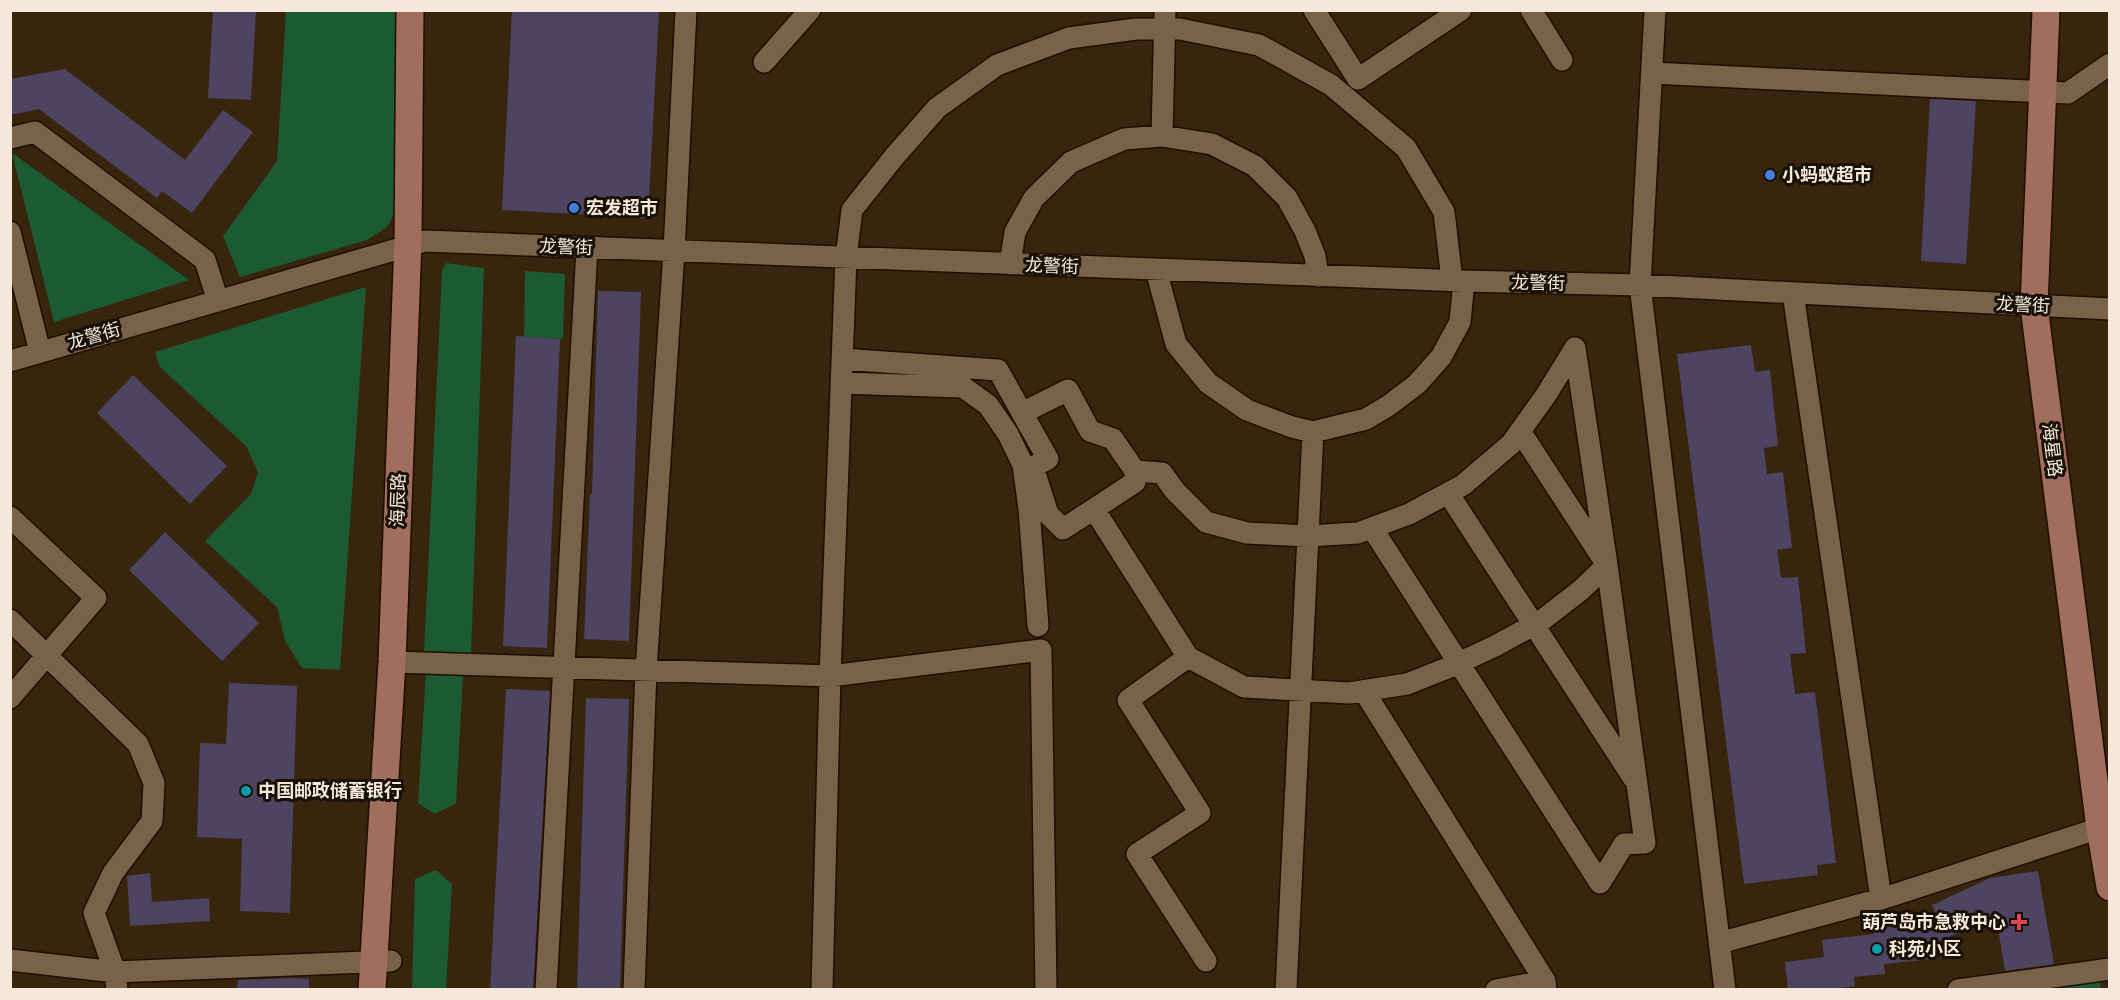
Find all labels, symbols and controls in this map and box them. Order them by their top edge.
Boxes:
place label: 小蚂蚁超市 [1782,164,1872,186]
marker: 小蚂蚁超市 [1763,168,1777,182]
place label: 宏发超市 [586,197,658,219]
marker: 宏发超市 [567,201,581,215]
street label: 龙警街 [539,235,593,259]
street label: 龙警街 [1025,254,1079,278]
street label: 龙警街 [1511,272,1565,294]
street label: 龙警街 [1995,293,2051,317]
street label: 龙警街 [65,318,123,354]
street label: 海星路 [2038,422,2066,478]
street label: 海辰路 [386,473,410,527]
place label: 中国邮政储蓄银行 [258,780,402,802]
marker: 中国邮政储蓄银行 [239,784,253,798]
place label: 葫芦岛市急救中心 [1862,911,2006,933]
marker: 葫芦岛市急救中心 [2010,913,2028,931]
place label: 科苑小区 [1889,938,1961,960]
marker: 科苑小区 [1870,942,1884,956]

